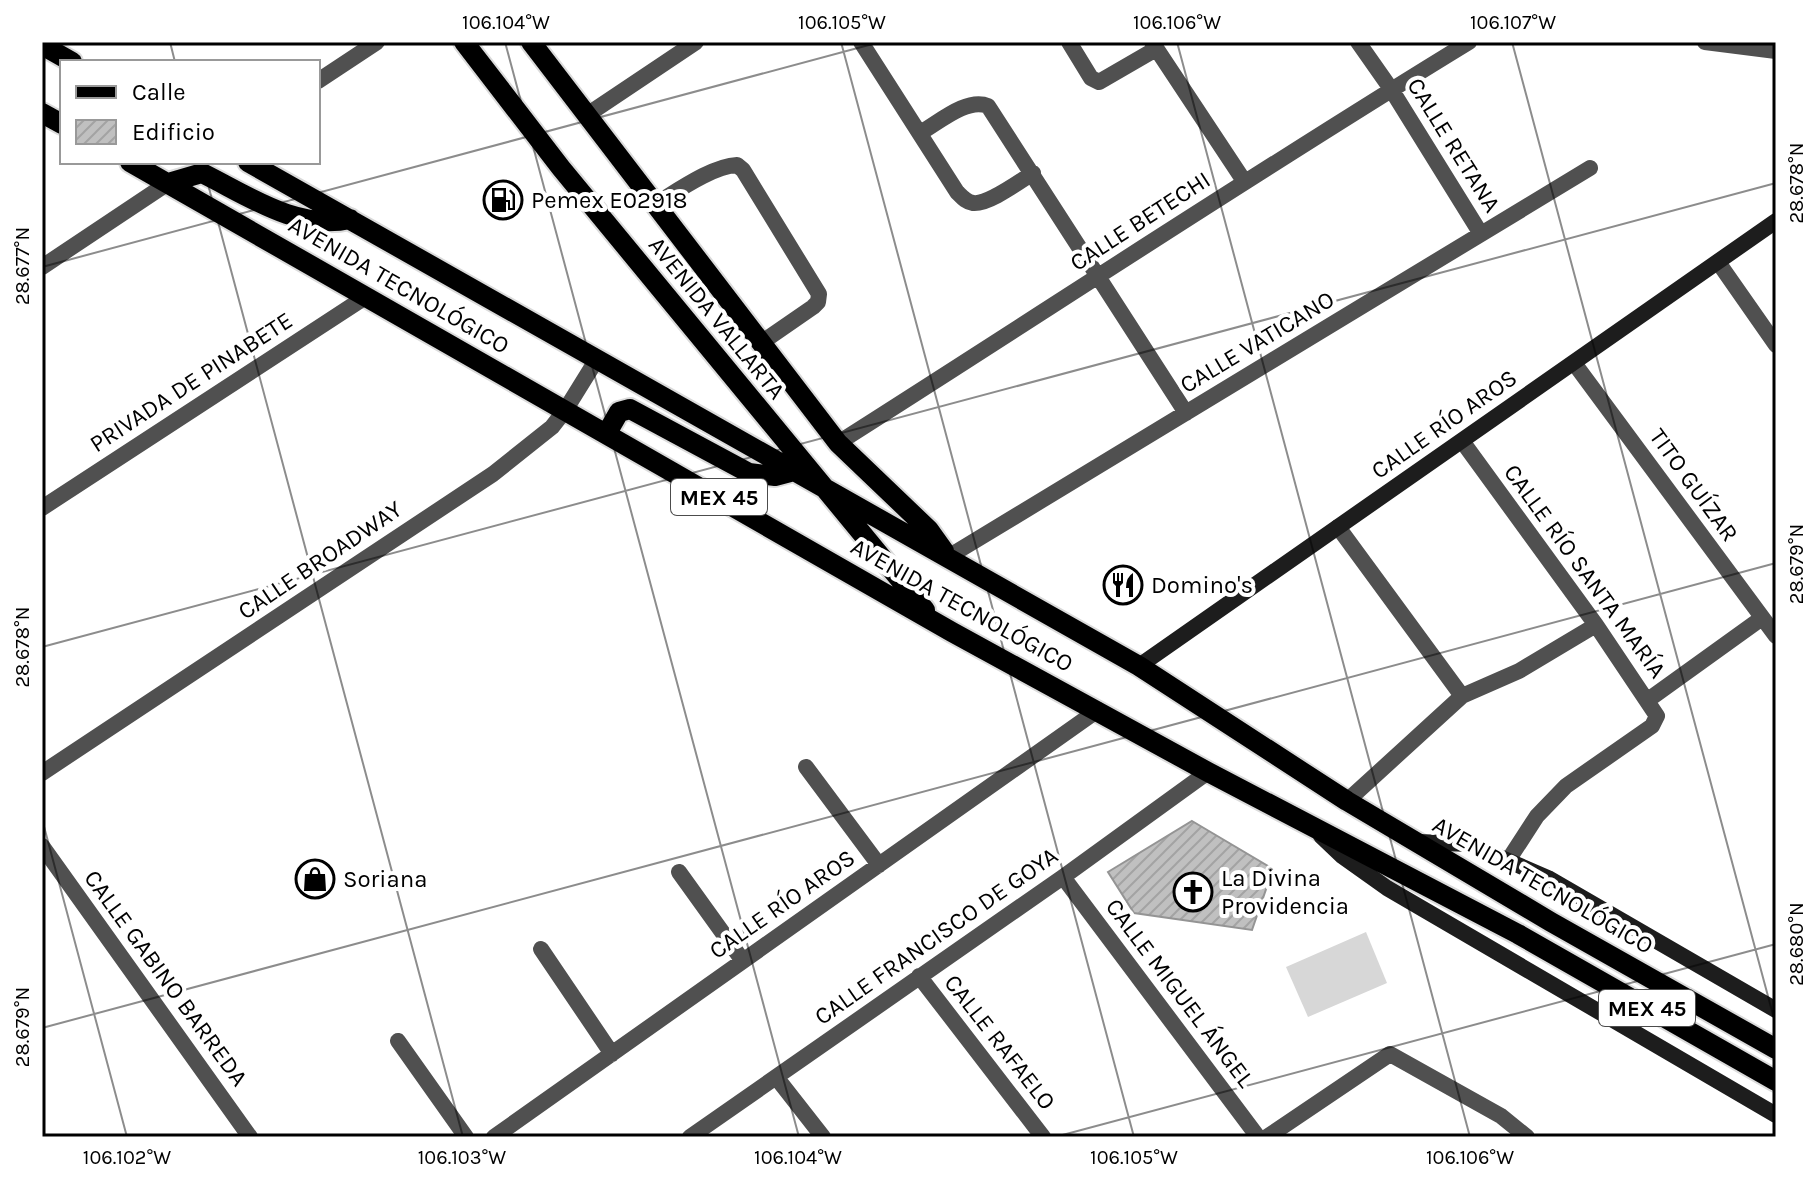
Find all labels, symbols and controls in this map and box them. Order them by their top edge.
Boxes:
text: 106.104°W [462,11,550,34]
text: 106.105°W [798,11,886,34]
text: 106.106°W [1133,11,1221,34]
text: 106.107°W [1470,11,1556,34]
legend [60,60,320,164]
street label: CALLE RETANA [1401,73,1507,218]
text: Calle [132,78,186,106]
text: Edificio [132,118,215,146]
text: 28.678°N [1785,142,1808,224]
street label: CALLE BETECHI [1065,165,1215,277]
fuel station icon: Pemex E02918 [482,179,524,221]
place label: Pemex E02918 [531,186,688,214]
street label: AVENIDA TECNOLÓGICO [284,210,514,360]
text: 28.677°N [11,227,34,305]
street label: AVENIDA VALLARTA [643,231,791,405]
street label: CALLE VATICANO [1175,285,1339,399]
street label: PRIVADA DE PINABETE [85,306,297,458]
street label: CALLE RÍO AROS [1365,363,1522,485]
street label: TITO GUÍZAR [1644,423,1745,547]
street label: CALLE RÍO SANTA MARÍA [1498,458,1673,683]
road number: MEX 45 [671,479,767,515]
street label: CALLE BROADWAY [233,495,407,625]
text: 28.679°N [1785,524,1808,604]
street label: AVENIDA TECNOLÓGICO [846,532,1078,678]
restaurant icon: Domino's [1102,564,1144,606]
place label: Domino's [1151,571,1253,599]
text: 28.678°N [11,606,34,688]
street label: AVENIDA TECNOLÓGICO [1428,810,1658,960]
street label: CALLE FRANCISCO DE GOYA [809,841,1063,1031]
street label: CALLE RÍO AROS [703,843,860,965]
shop icon: Soriana [294,858,336,900]
place label: La Divina Providencia [1221,864,1349,920]
street label: CALLE GABINO BARREDA [78,865,254,1092]
place label: Soriana [343,865,427,893]
church icon: La Divina Providencia [1172,871,1214,913]
street label: CALLE MIGUEL ÁNGEL [1100,892,1261,1094]
text: 28.680°N [1785,902,1808,986]
street label: CALLE RAFAELO [939,969,1061,1115]
text: 28.679°N [11,987,34,1067]
road number: MEX 45 [1599,990,1695,1026]
text: 106.102°W [83,1146,171,1169]
text: 106.103°W [418,1146,506,1169]
text: 106.104°W [754,1146,842,1169]
text: 106.105°W [1090,1146,1178,1169]
text: 106.106°W [1426,1146,1514,1169]

